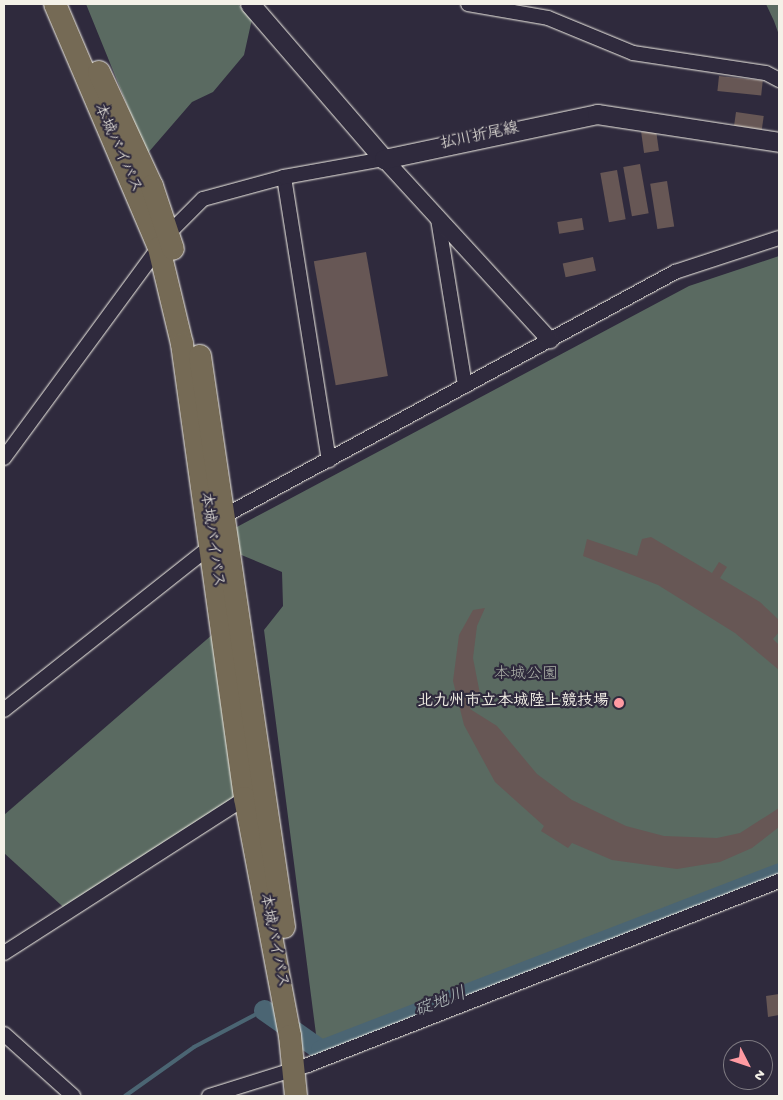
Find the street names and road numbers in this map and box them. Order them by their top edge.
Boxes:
street label: 本城バイパス [88,101,144,197]
street label: 払川折尾線 [439,120,521,156]
street label: 本城バイパス [194,491,226,589]
street label: 本城バイパス [253,892,291,990]

